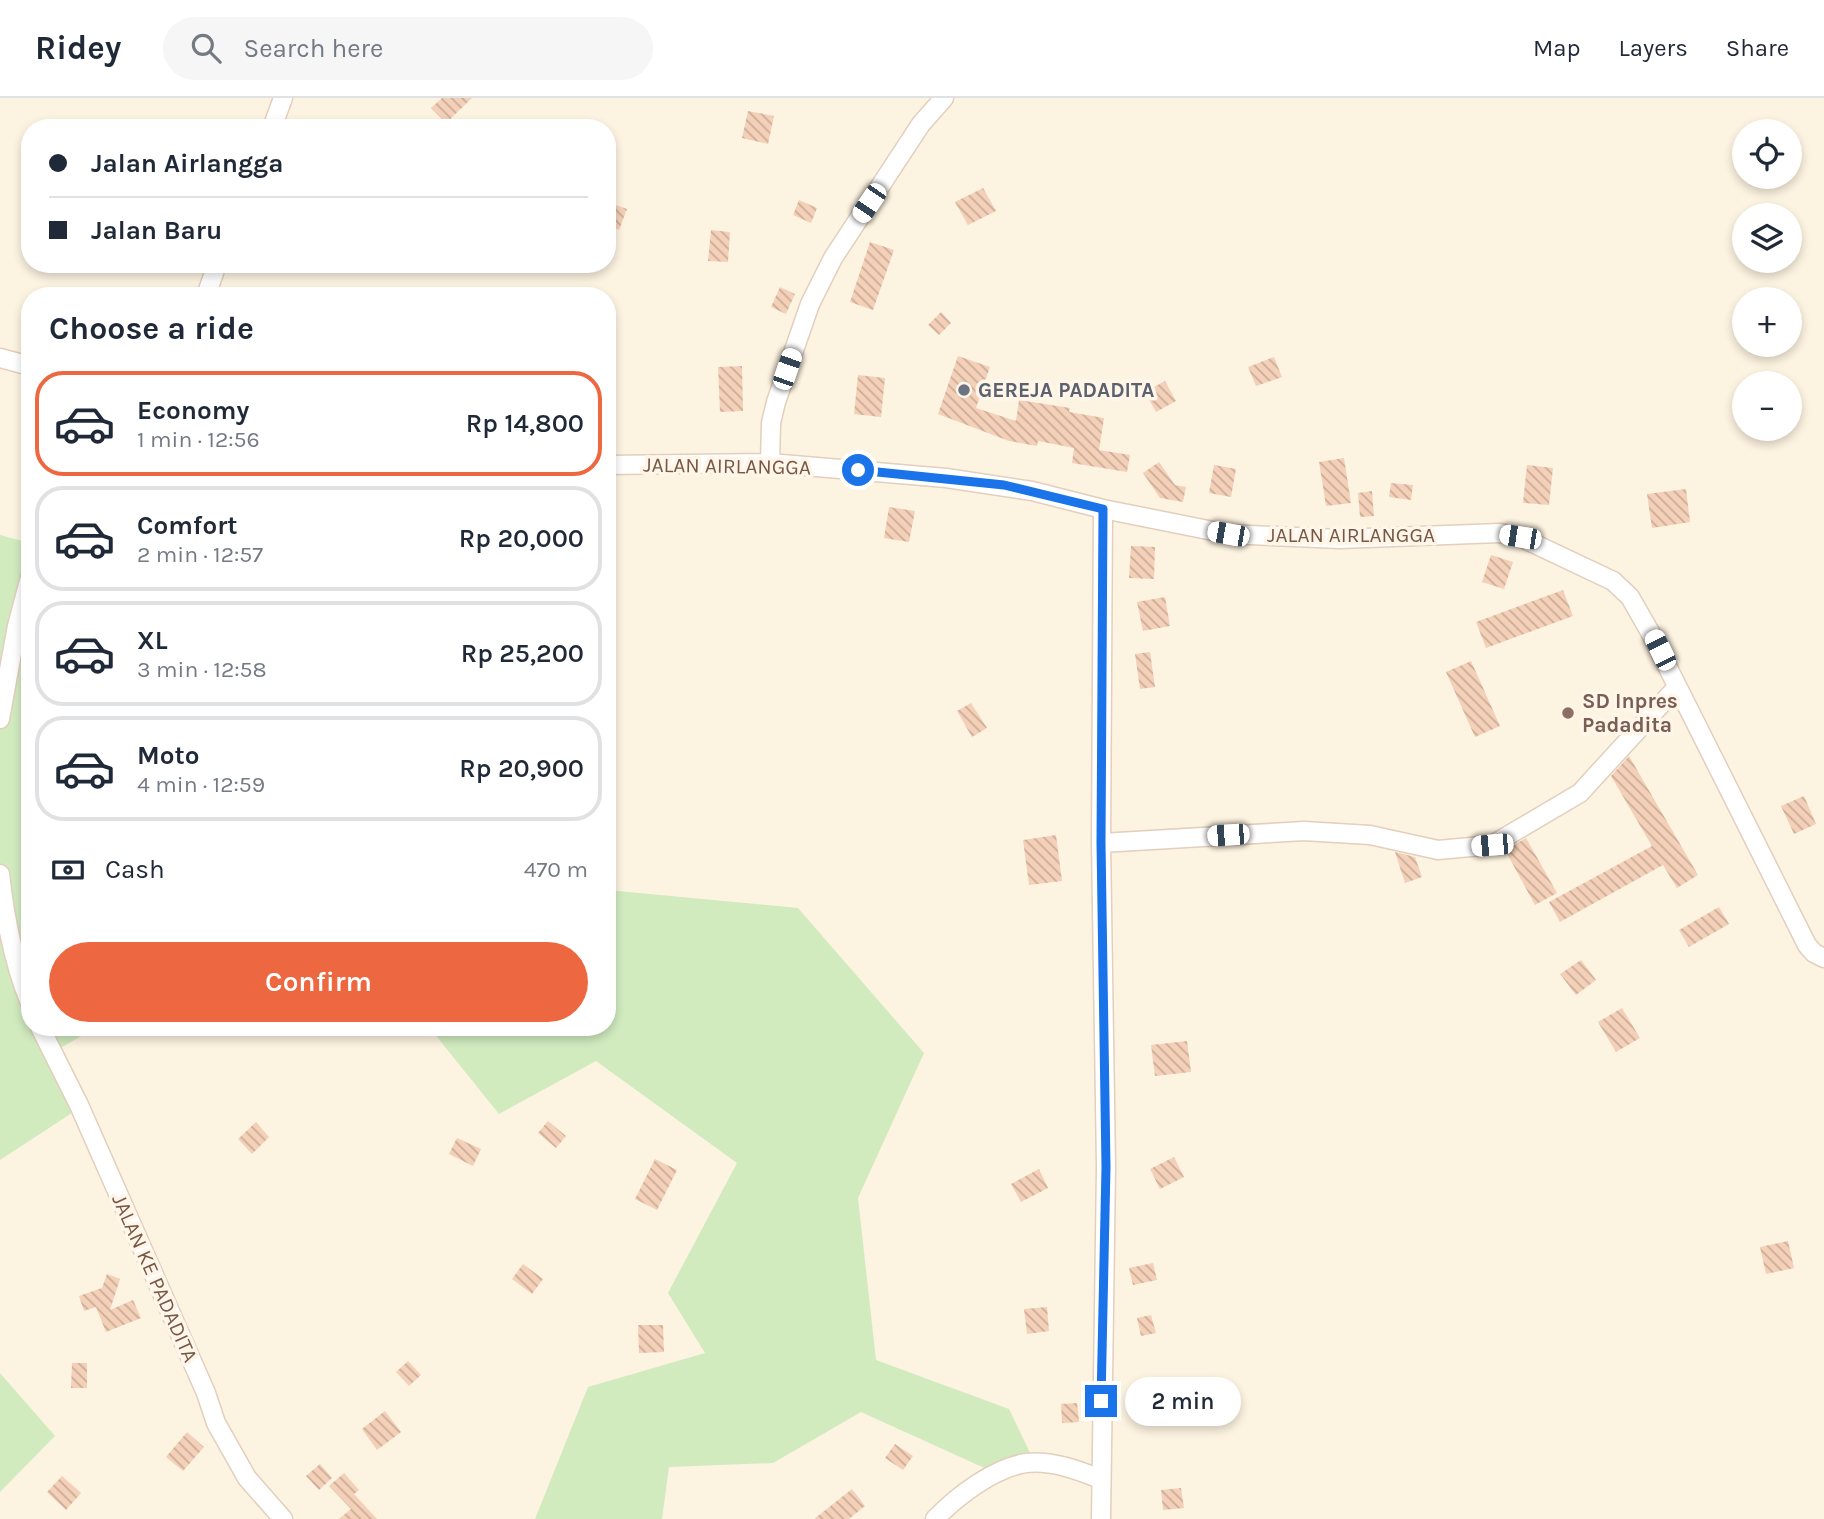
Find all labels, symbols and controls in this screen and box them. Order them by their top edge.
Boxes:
search box [163,17,653,80]
text: Ridey [35,29,121,67]
icon: search [187,29,225,67]
text: Search here [243,33,383,64]
text: Map [1533,34,1581,62]
text: Layers [1619,34,1688,62]
text: Share [1726,34,1789,62]
map controls [1732,119,1802,441]
button: locate [1732,119,1802,189]
text: Jalan Airlangga [91,148,283,179]
car [849,180,890,226]
button: layers [1732,203,1802,273]
text: Jalan Baru [91,215,222,246]
button: + [1732,287,1802,357]
text: Choose a ride [49,310,254,347]
car [771,346,804,392]
button: − [1732,371,1802,441]
place label: GEREJA PADADITA [978,378,1154,402]
marker: GEREJA PADADITA [956,382,972,398]
icon: car [53,392,116,455]
text: Economy [137,395,249,426]
text: Rp 14,800 [466,408,584,439]
text: 1 min · 12:56 [137,426,260,453]
street label: JALAN AIRLANGGA [643,453,811,479]
route start [842,454,874,486]
icon: car [53,507,116,570]
text: Comfort [137,510,238,541]
car [1206,520,1251,548]
text: Rp 20,000 [459,523,584,554]
street label: JALAN AIRLANGGA [1267,523,1435,547]
car [1498,523,1543,551]
text: 2 min · 12:57 [137,541,263,568]
icon: car [53,622,116,685]
text: XL [137,625,168,656]
car [1642,627,1679,673]
text: Rp 25,200 [461,638,584,669]
text: 3 min · 12:58 [137,656,267,683]
place label: SD Inpres Padadita [1582,689,1678,737]
marker: SD Inpres Padadita [1560,705,1576,721]
icon: car [53,737,116,800]
text: Moto [137,740,199,771]
text: Rp 20,900 [459,753,584,784]
text: 4 min · 12:59 [137,771,265,798]
car [1207,823,1250,847]
car [1471,833,1514,857]
icon: cash [49,851,87,889]
text: Cash [105,854,165,885]
text: 470 m [524,856,588,883]
button: Confirm [49,942,588,1022]
street label: JALAN KE PADADITA [107,1190,203,1366]
callout: 2 min [1126,1376,1241,1426]
route end [1085,1385,1117,1417]
text: 2 min [1152,1388,1214,1415]

